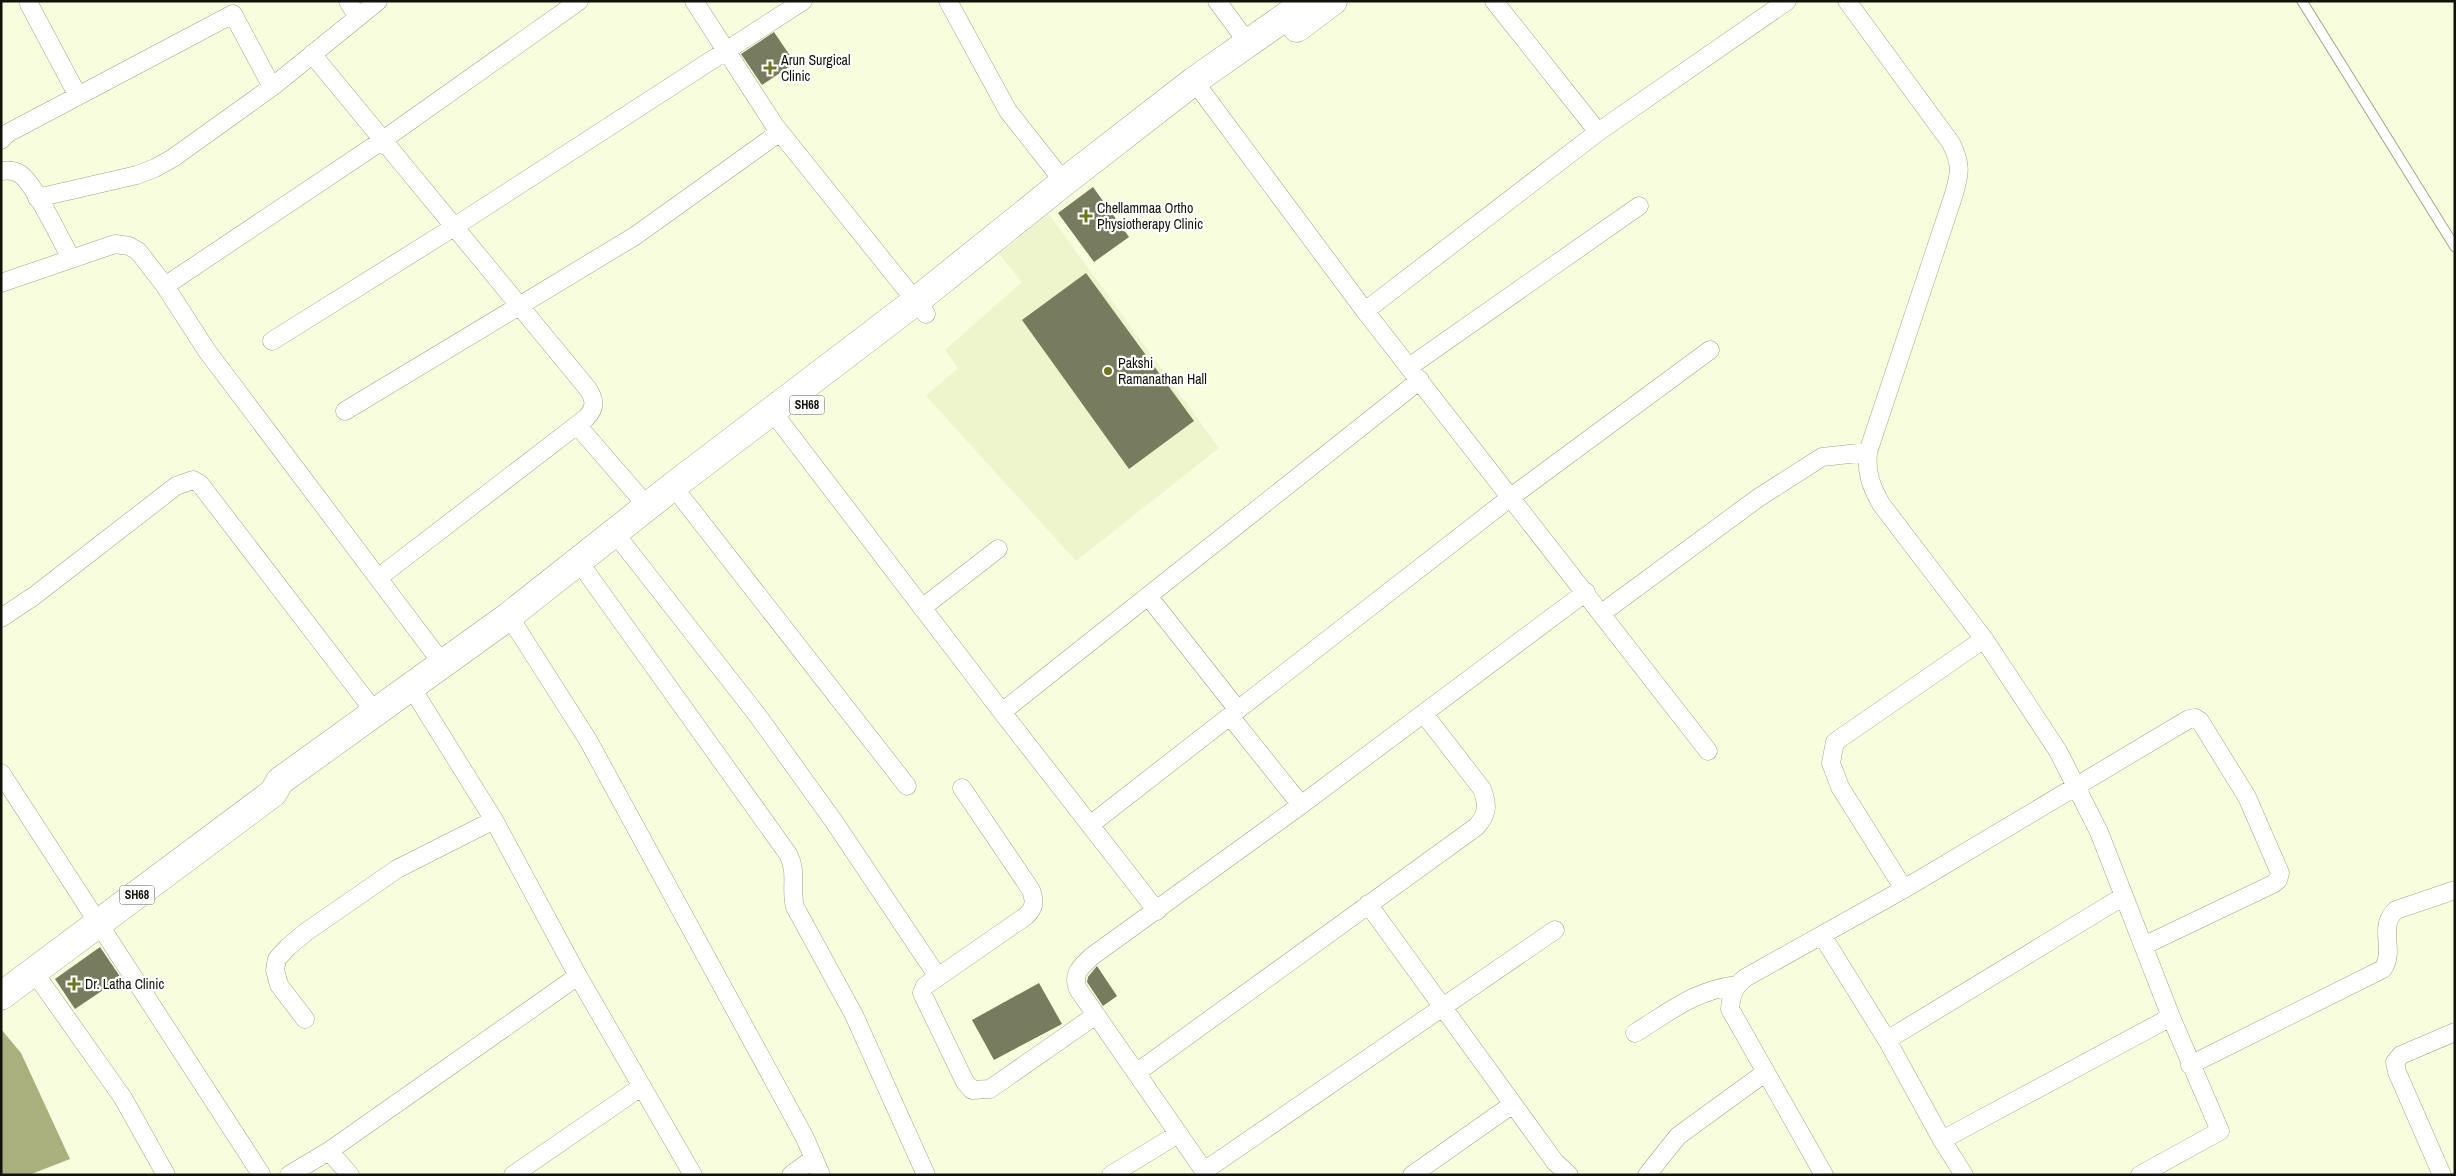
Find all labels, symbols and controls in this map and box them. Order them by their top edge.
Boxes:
place label: Arun Surgical Clinic [780,51,851,85]
marker: Arun Surgical Clinic [763,61,777,75]
place label: Chellammaa Ortho Physiotherapy Clinic [1097,199,1203,233]
marker: Chellammaa Ortho Physiotherapy Clinic [1079,209,1093,223]
place label: Pakshi Ramanathan Hall [1118,354,1207,388]
marker: Pakshi Ramanathan Hall [1102,365,1114,377]
road number: SH68 [790,396,824,414]
road number: SH68 [120,886,154,904]
place label: Dr. Latha Clinic [85,975,164,993]
marker: Dr. Latha Clinic [67,977,81,991]

